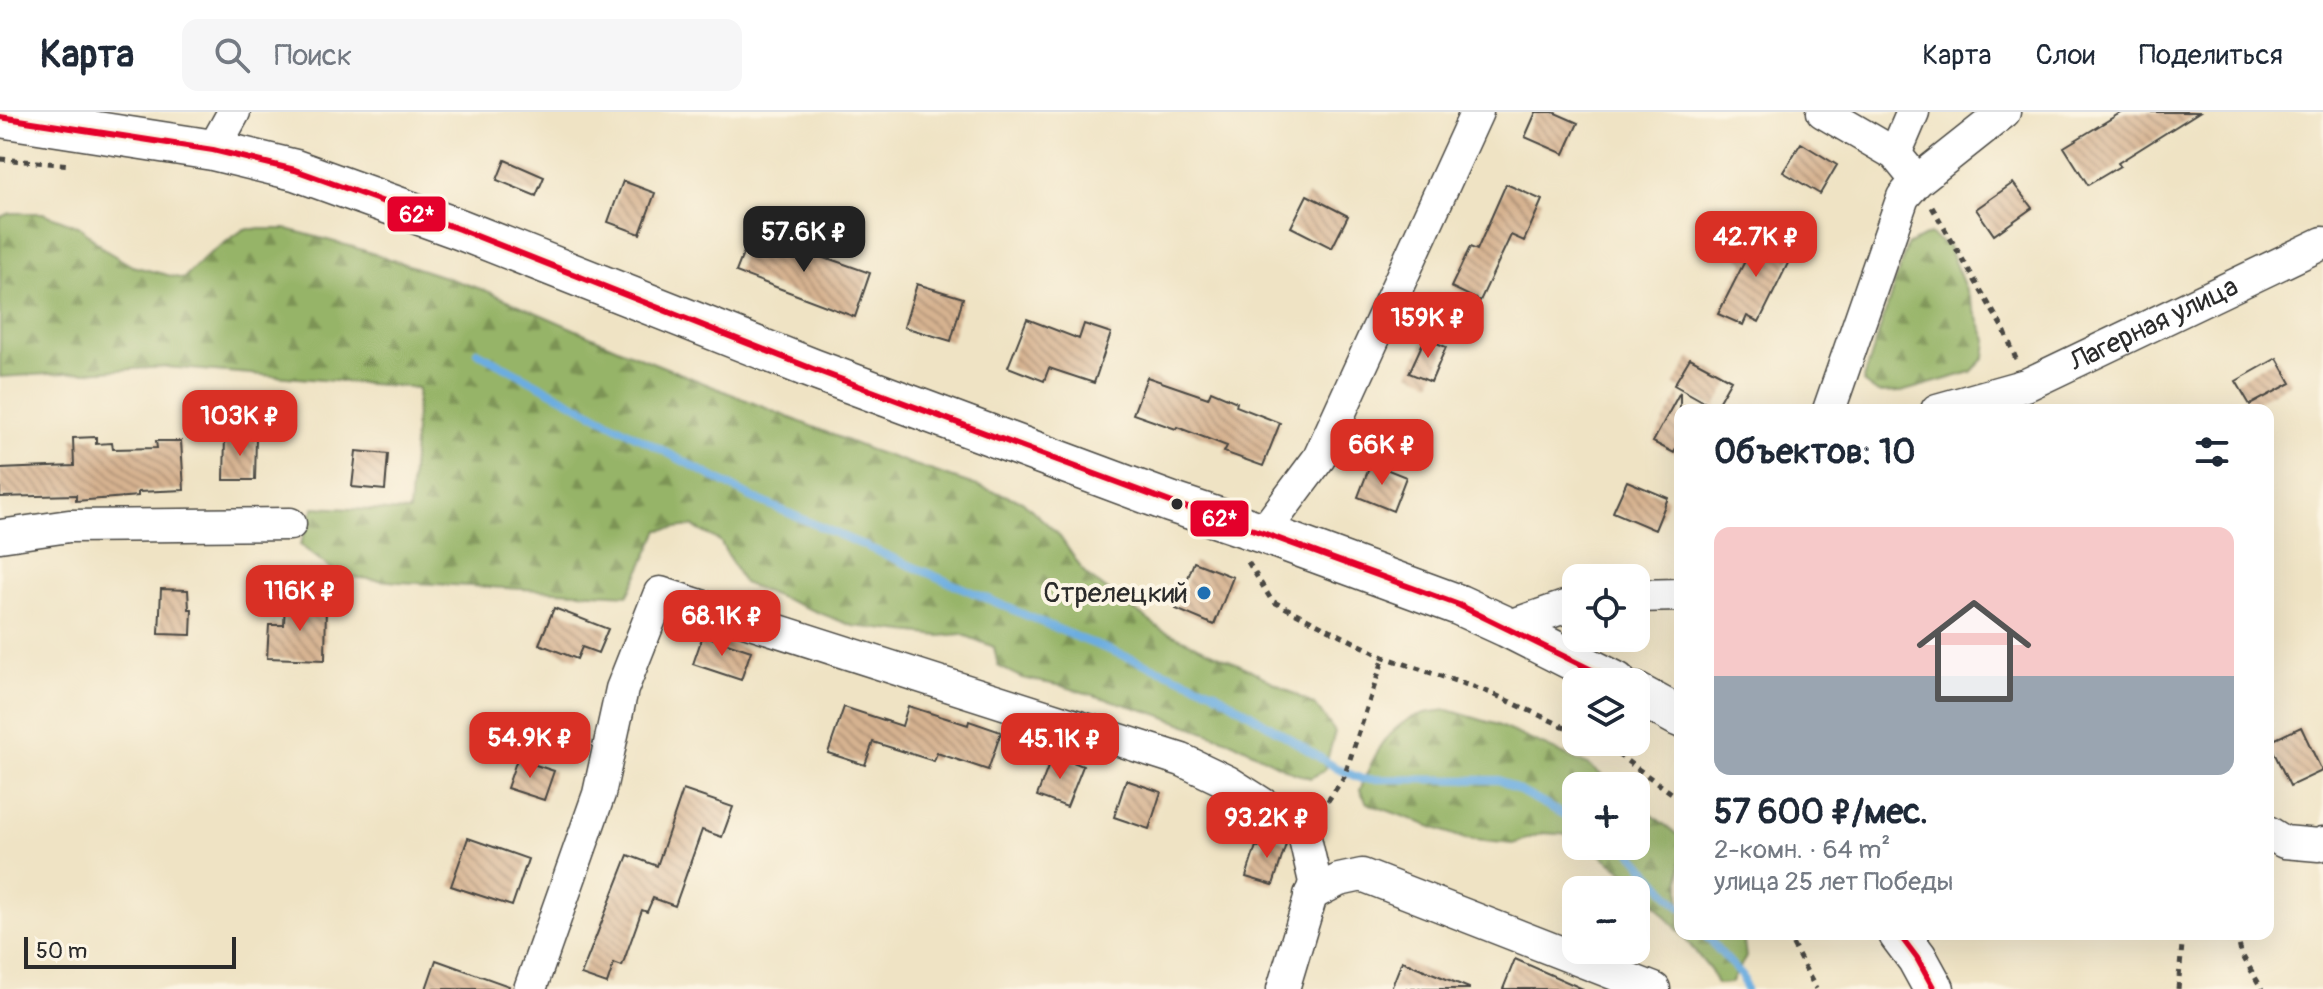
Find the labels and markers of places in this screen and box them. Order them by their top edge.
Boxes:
pin: 57.6K ₽ [730,206,878,274]
pin: 42.7K ₽ [1682,211,1830,279]
pin: 159K ₽ [1363,292,1493,360]
pin: 103K ₽ [175,390,305,458]
pin: 66K ₽ [1326,419,1438,487]
unlabelled marker [1169,496,1185,512]
pin: 116K ₽ [235,565,365,633]
place label: Стрелецкий [1043,576,1188,611]
marker: Стрелецкий [1195,584,1213,602]
pin: 68.1K ₽ [648,590,796,658]
pin: 54.9K ₽ [456,712,604,780]
pin: 45.1K ₽ [986,713,1134,781]
pin: 93.2K ₽ [1193,792,1341,860]

